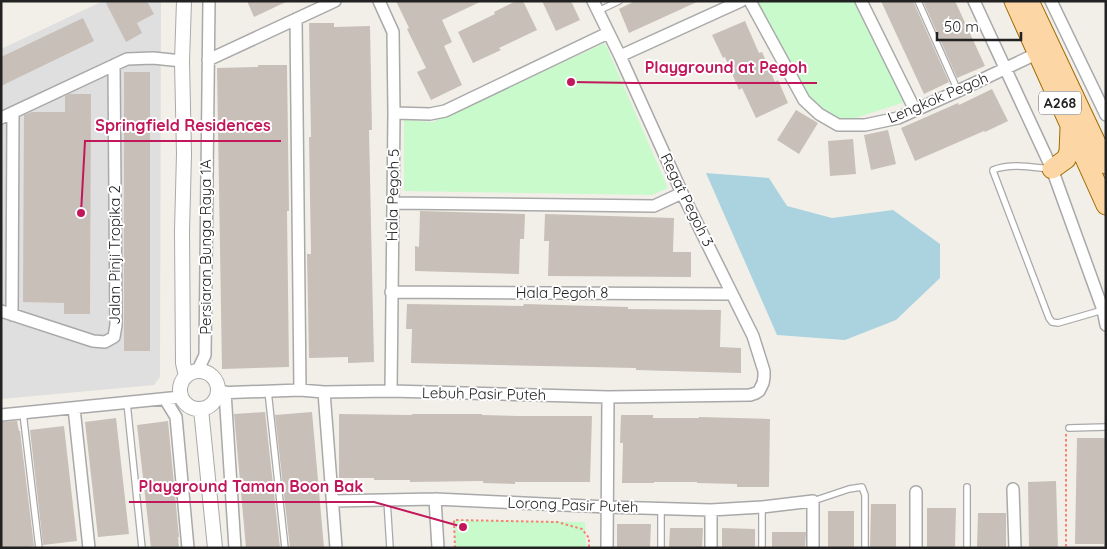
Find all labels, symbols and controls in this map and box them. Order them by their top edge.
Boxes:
scale bar [937,10,1021,42]
text: 50 m [944,17,979,36]
callout: Playground at Pegoh [635,52,817,83]
text: Playground at Pegoh [645,57,807,77]
street label: Lengkok Pegoh [885,68,991,127]
road number: A268 [1039,92,1081,115]
callout: Springfield Residences [85,110,281,141]
text: Springfield Residences [95,115,271,135]
street label: Hala Pegoh 5 [382,149,403,241]
street label: Regat Pegoh 3 [657,150,718,250]
street label: Persiaran Bunga Raya 1A [196,159,215,335]
street label: Jalan Pinji Tropika 2 [105,185,124,325]
street label: Hala Pegoh 8 [516,283,608,302]
street label: Lebuh Pasir Puteh [422,383,546,404]
callout: Playground Taman Boon Bak [129,471,374,502]
text: Playground Taman Boon Bak [139,476,363,496]
street label: Lorong Pasir Puteh [507,493,639,516]

